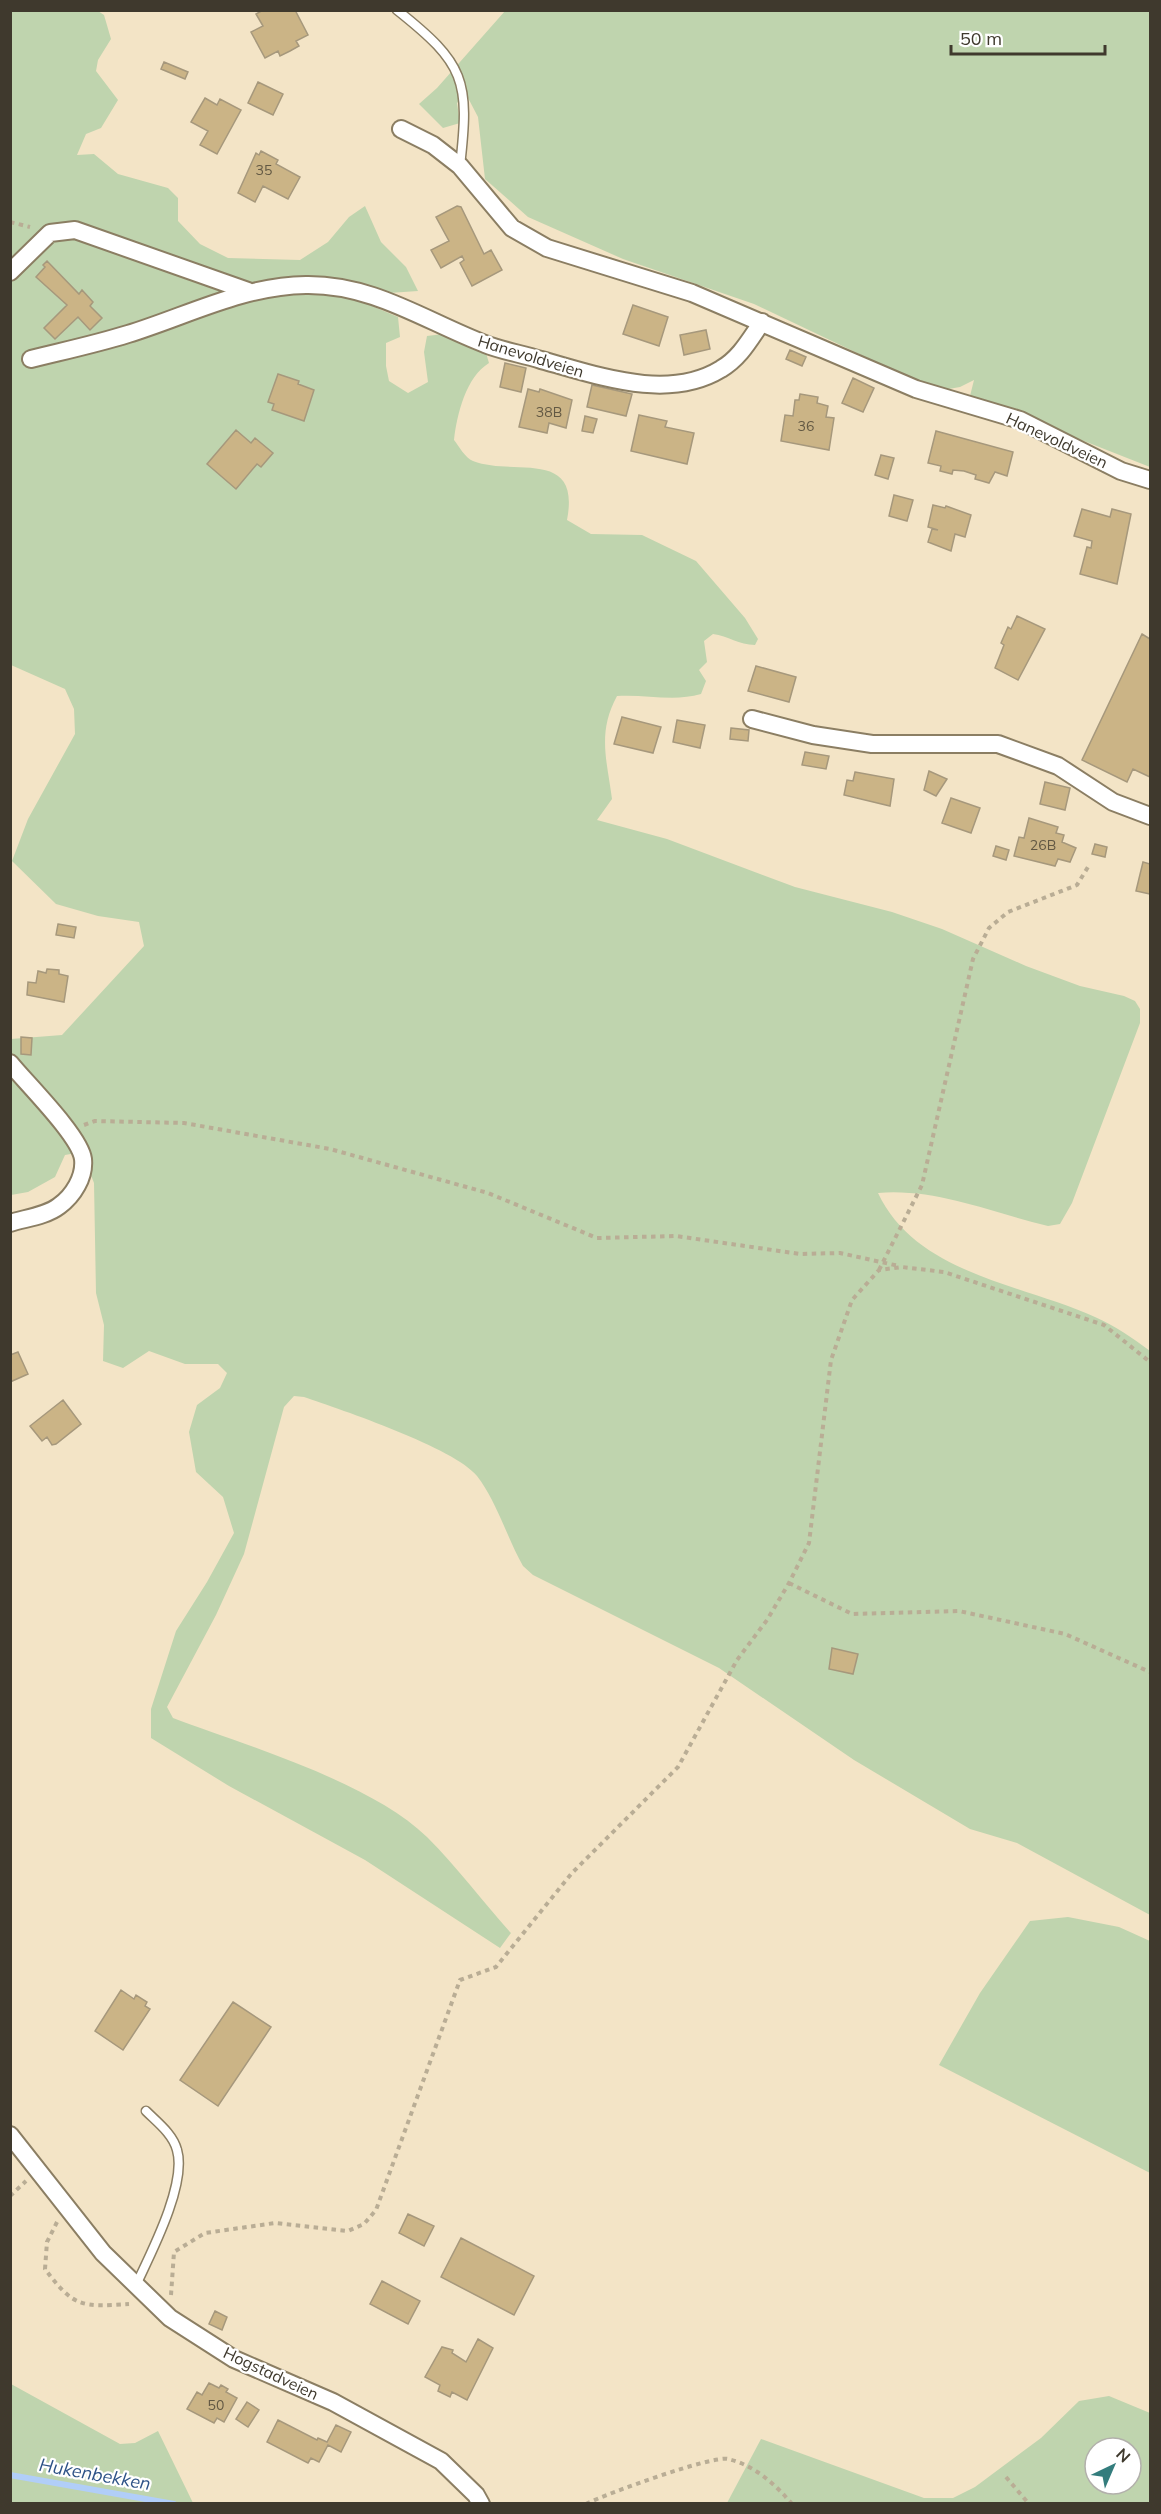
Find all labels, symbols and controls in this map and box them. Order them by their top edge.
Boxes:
scale bar [951,18,1106,56]
text: 50 m [960,27,1002,50]
house number: 35 [256,161,272,179]
street label: Hanevoldveien [476,330,586,382]
house number: 38B [536,403,562,421]
street label: Hanevoldveien [1003,408,1111,472]
house number: 36 [798,417,814,435]
house number: 26B [1030,836,1056,854]
street label: Hogstadveien [220,2342,322,2404]
house number: 50 [208,2396,224,2414]
north arrow [1083,2436,1143,2496]
text: N [1112,2444,1135,2467]
water label: Hukenbekken [37,2453,153,2495]

